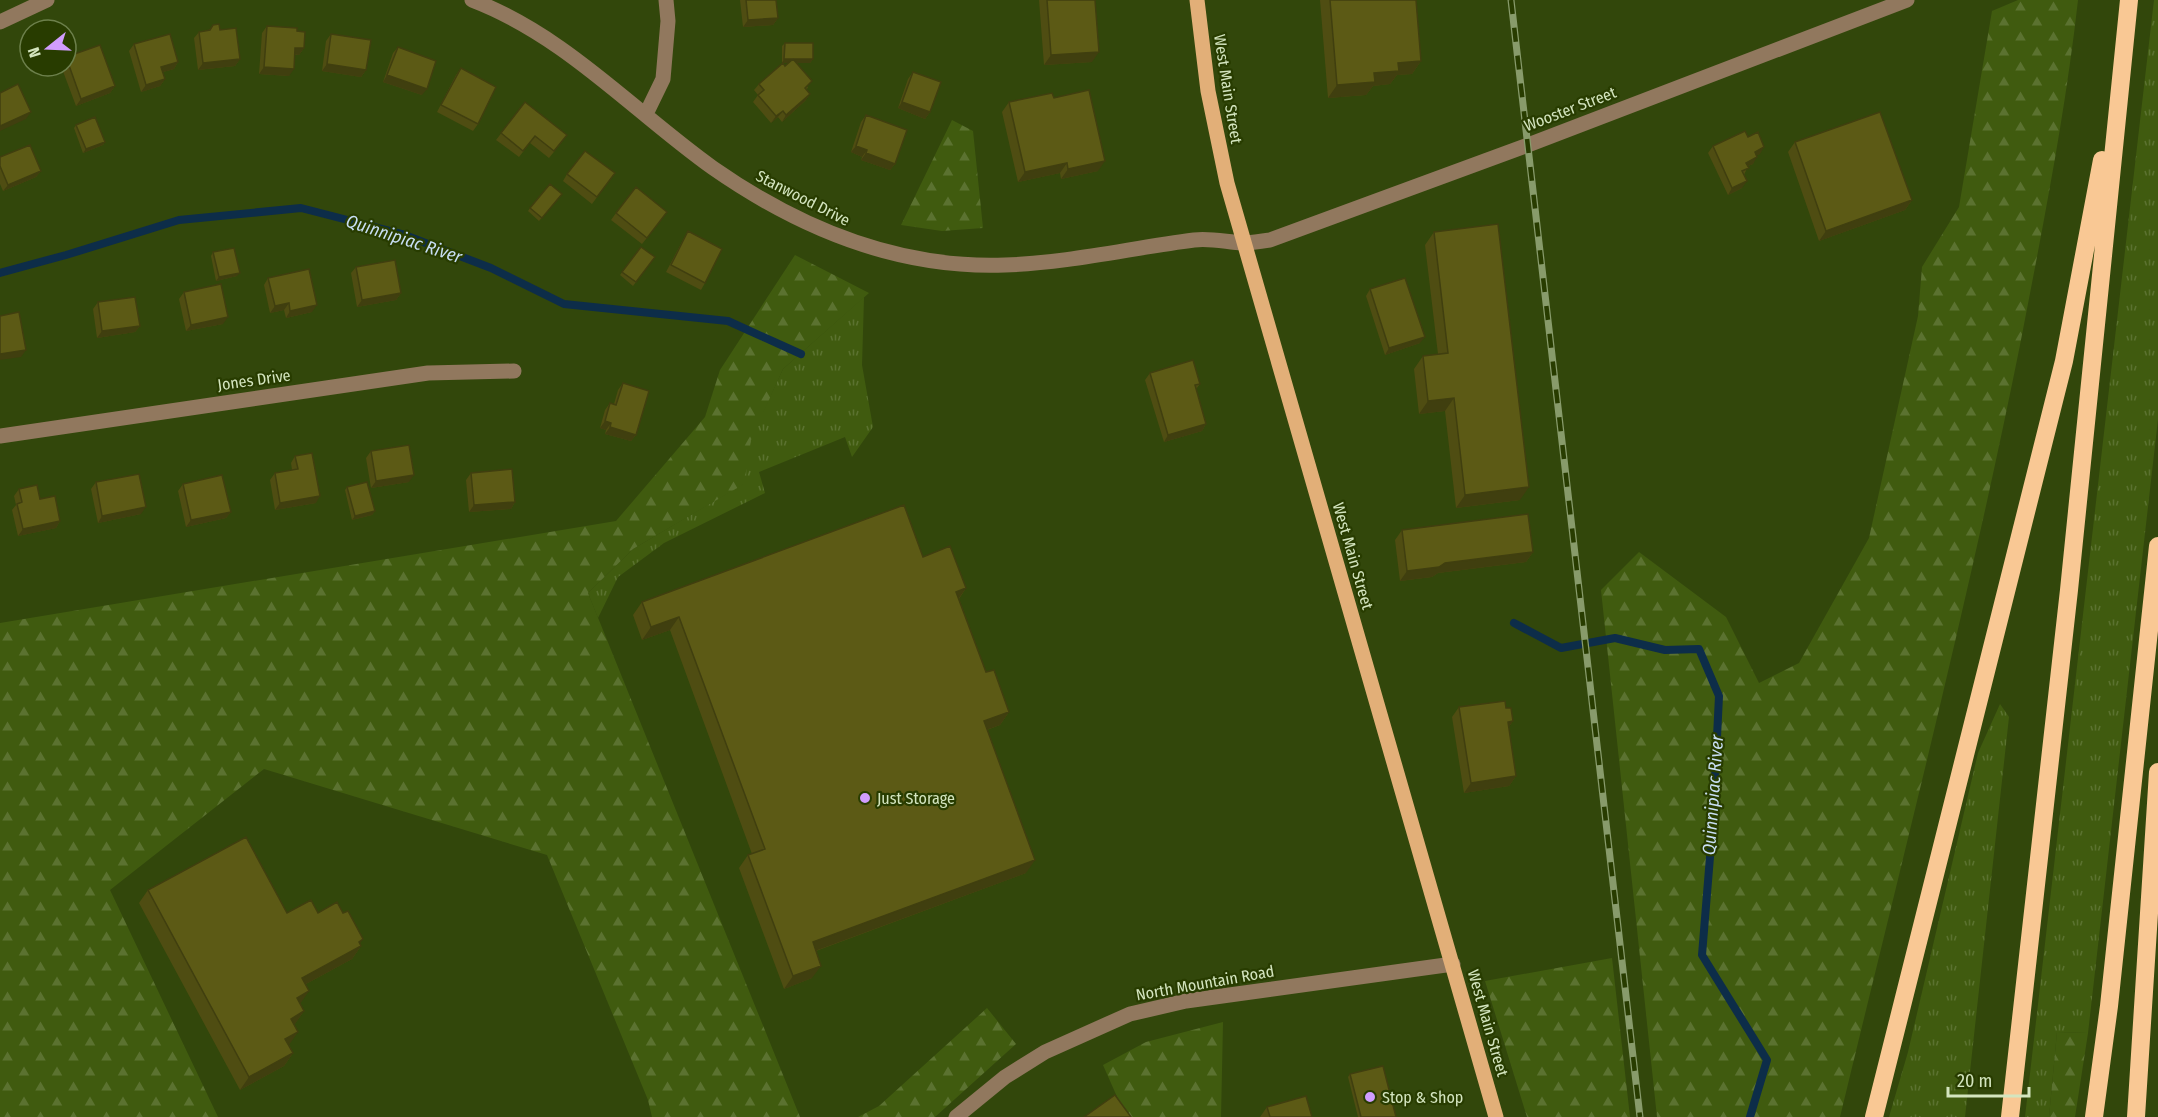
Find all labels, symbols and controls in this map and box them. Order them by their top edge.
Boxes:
north arrow [18,18,78,78]
street label: West Main Street [1210,33,1246,146]
text: N [24,45,45,60]
street label: Wooster Street [1521,82,1619,135]
street label: Stanwood Drive [753,166,853,230]
water label: Quinnipiac River [343,210,465,268]
street label: Jones Drive [216,365,292,395]
street label: West Main Street [1329,500,1378,612]
water label: Quinnipiac River [1698,733,1728,856]
place label: Just Storage [877,789,955,808]
marker: Just Storage [858,791,872,805]
street label: North Mountain Road [1134,961,1276,1005]
street label: West Main Street [1464,967,1513,1079]
scale bar [1948,1060,2029,1098]
text: 20 m [1957,1070,1992,1092]
place label: Stop & Shop [1382,1088,1463,1107]
marker: Stop & Shop [1363,1090,1377,1104]

